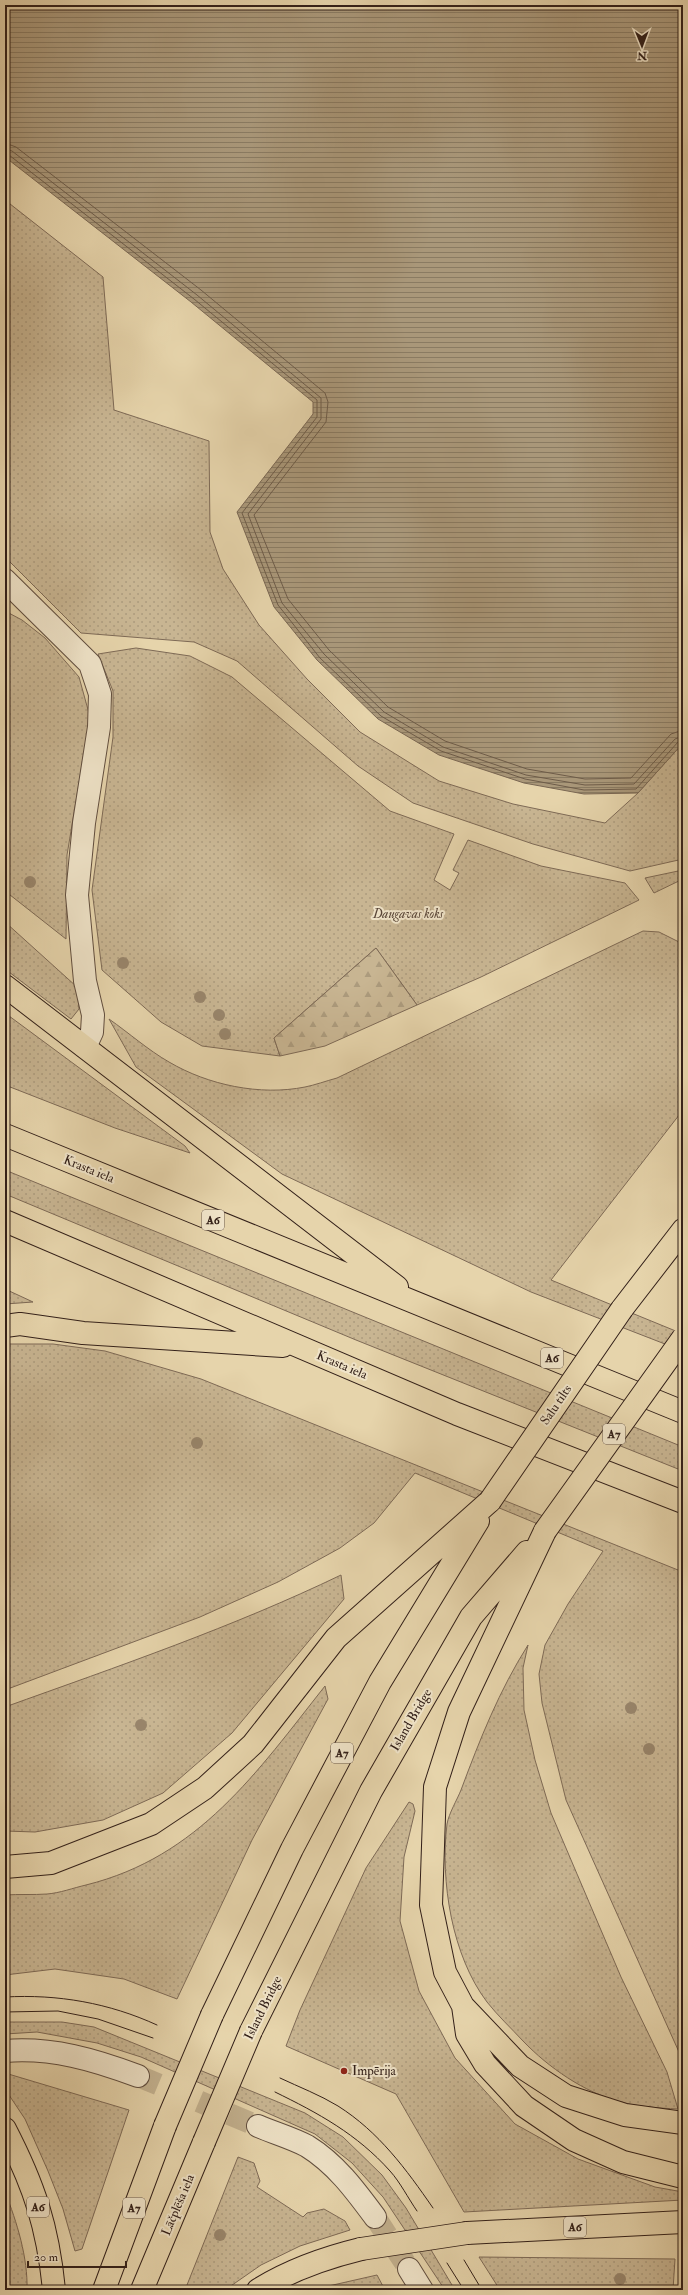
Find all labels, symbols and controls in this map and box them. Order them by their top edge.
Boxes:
north arrow [622,26,662,66]
text: N [636,49,648,62]
park label: Daugavas koks [372,906,444,922]
street label: Krasta iela [61,1152,117,1187]
road number: A6 [202,1210,224,1230]
street label: Krasta iela [314,1347,370,1383]
road number: A6 [541,1348,563,1368]
street label: Salu tilts [537,1381,575,1428]
road number: A7 [603,1424,625,1444]
street label: Island Bridge [387,1686,435,1754]
road number: A7 [331,1743,353,1763]
street label: Island Bridge [241,1973,286,2043]
place label: Impērija [352,2063,397,2080]
marker: Impērija [339,2066,349,2076]
street label: Lāčplēša iela [158,2171,199,2239]
road number: A6 [27,2197,49,2217]
road number: A7 [123,2198,145,2218]
road number: A6 [564,2217,586,2237]
scale bar [28,2243,126,2269]
text: 20 m [34,2250,59,2265]

